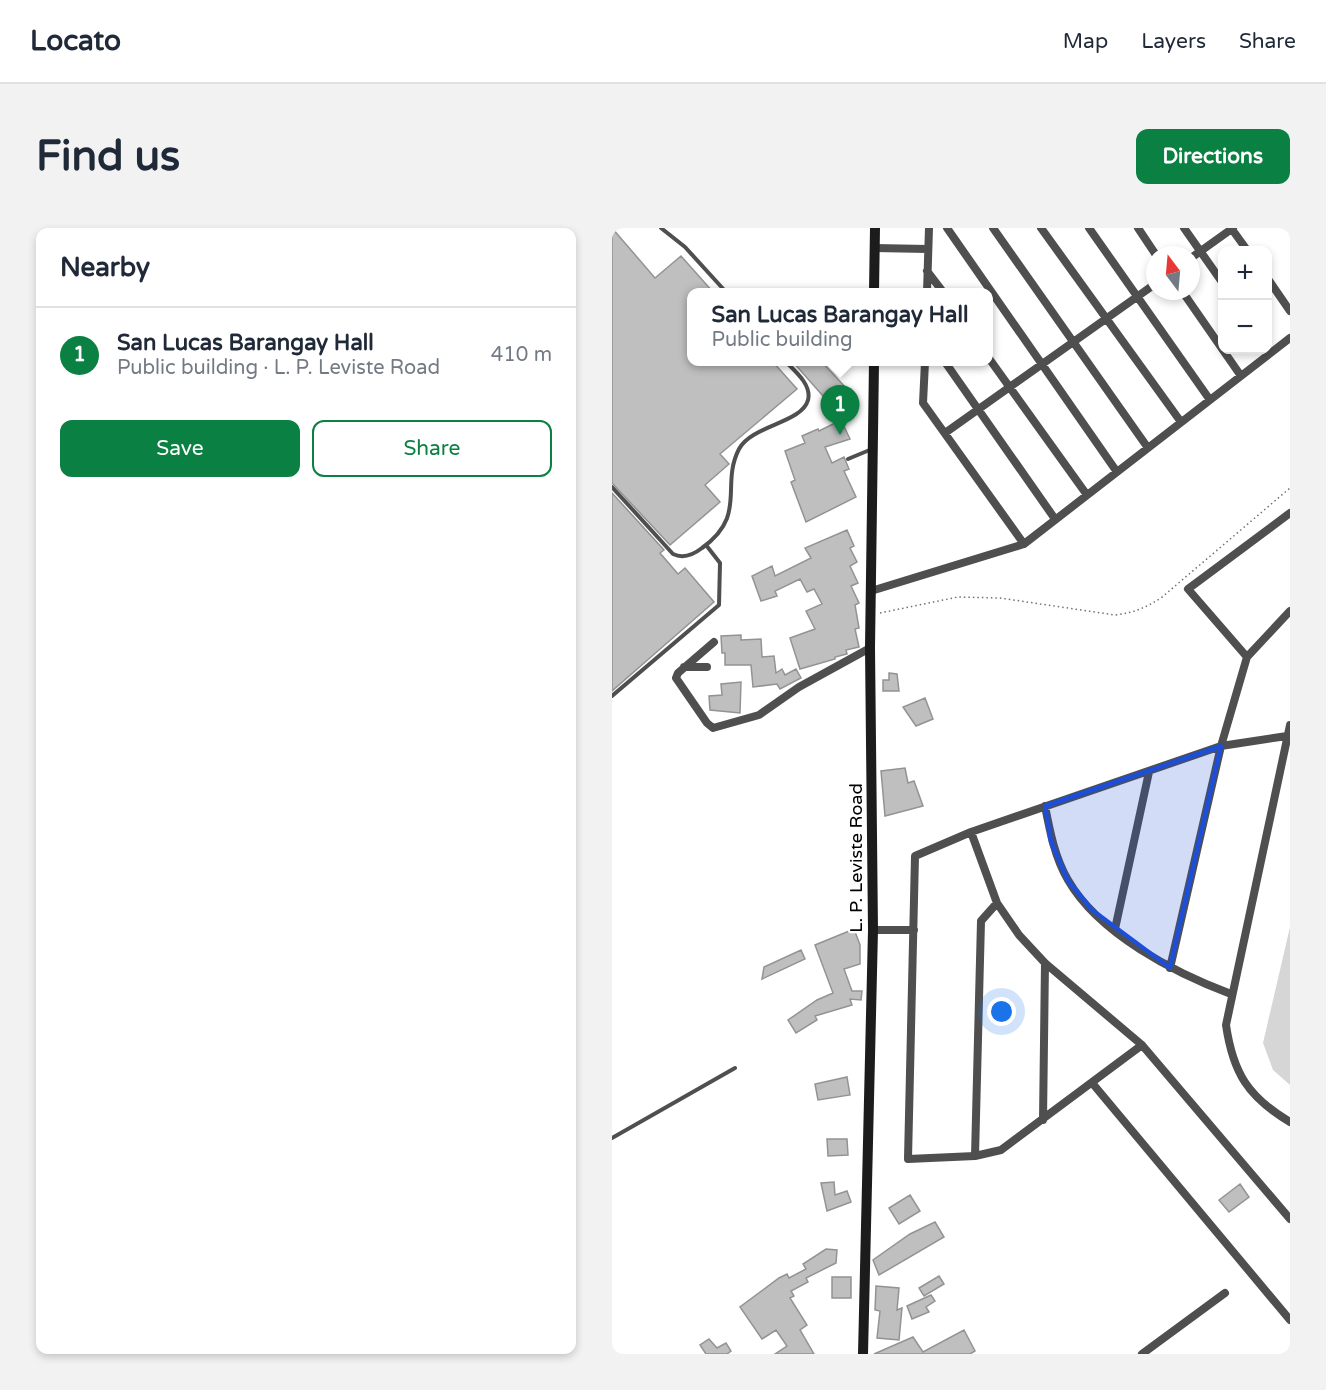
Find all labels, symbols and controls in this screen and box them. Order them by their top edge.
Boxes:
text: Locato [30,24,121,58]
text: Map [1063,29,1108,54]
text: Layers [1141,29,1206,54]
text: Share [1239,29,1296,54]
button: Directions [1136,129,1290,184]
text: Find us [36,131,180,182]
north arrow [1146,246,1200,300]
map controls [1218,246,1272,354]
button: + [1218,246,1272,300]
text: Nearby [60,252,150,283]
popup [687,288,993,366]
button: − [1218,300,1272,354]
text: San Lucas Barangay Hall [712,302,968,328]
text: Public building [712,328,853,352]
text: San Lucas Barangay Hall [117,330,374,356]
text: 1 [73,343,86,367]
text: 410 m [491,343,552,367]
text: Public building · L. P. Leviste Road [117,356,440,380]
pin: 1 [820,386,860,435]
button: Save [60,420,300,477]
button: Share [312,420,552,477]
street label: L. P. Leviste Road [845,783,867,933]
your location [987,997,1016,1026]

